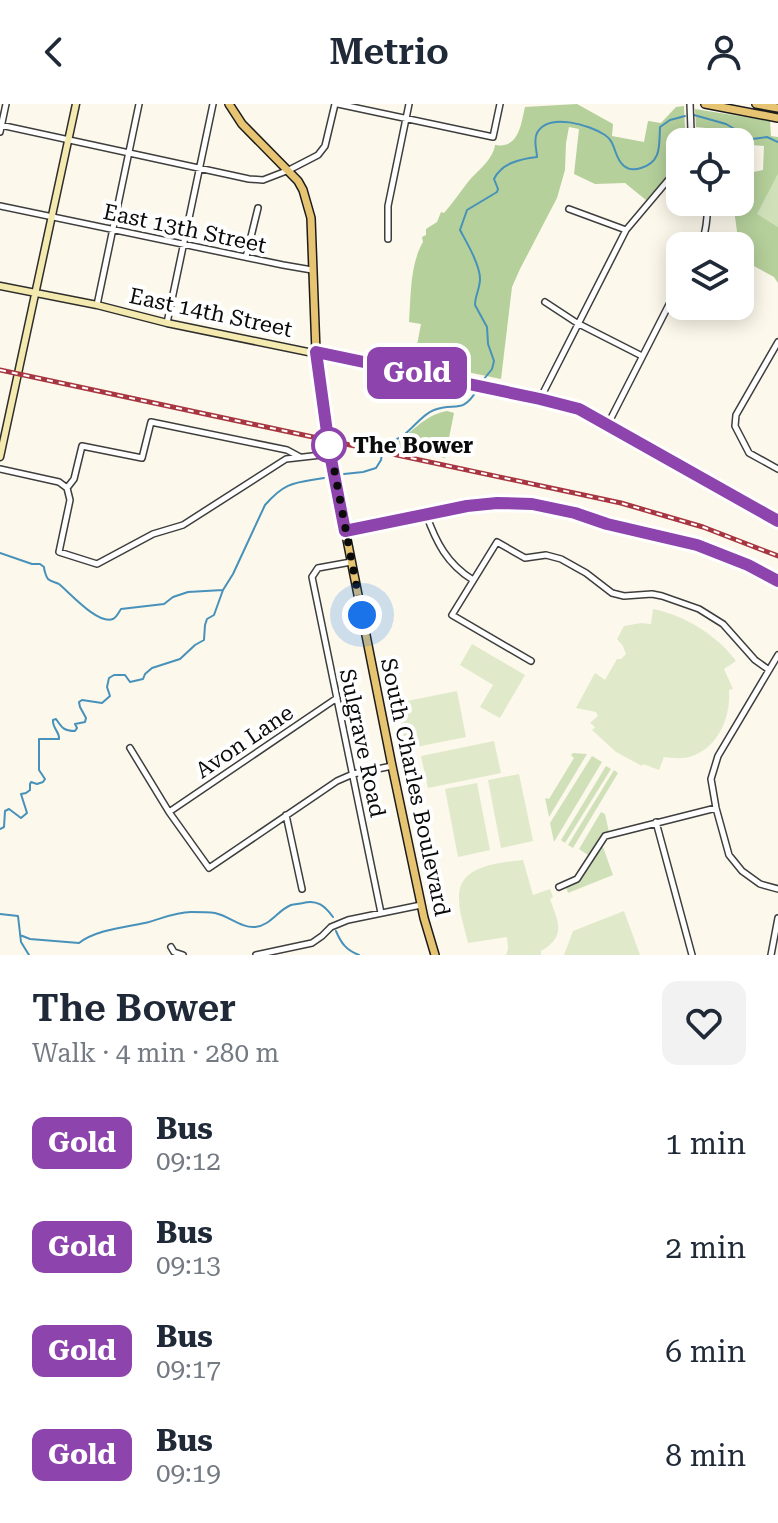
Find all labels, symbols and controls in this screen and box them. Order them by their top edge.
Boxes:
icon: back [32,30,76,74]
icon: person [702,30,746,74]
text: Metrio [329,31,449,73]
map controls [666,128,754,320]
button: locate [666,128,754,216]
street label: East 13th Street [101,199,269,258]
button: layers [666,232,754,320]
street label: East 14th Street [127,283,295,342]
line badge: Gold [361,347,473,399]
text: Gold [383,356,451,389]
marker: The Bower [312,428,346,462]
place label: The Bower [353,433,473,458]
your location [342,595,382,635]
street label: South Charles Boulevard [376,656,455,918]
street label: Sulgrave Road [335,667,390,820]
street label: Avon Lane [191,700,298,783]
button: heart [662,981,746,1065]
text: The Bower [32,986,236,1030]
text: Walk · 4 min · 280 m [32,1038,279,1068]
text: Bus [156,1111,213,1146]
text: Gold [48,1126,116,1159]
text: 1 min [665,1126,746,1161]
text: 09:12 [156,1146,221,1176]
text: Bus [156,1215,213,1250]
text: Gold [48,1230,116,1263]
text: 2 min [665,1230,746,1265]
text: 09:13 [156,1250,221,1280]
text: Bus [156,1319,213,1354]
text: Gold [48,1334,116,1367]
text: 6 min [665,1334,746,1369]
text: 09:17 [156,1354,221,1384]
text: Bus [156,1423,213,1458]
text: Gold [48,1438,116,1471]
text: 8 min [665,1438,746,1473]
text: 09:19 [156,1458,221,1488]

